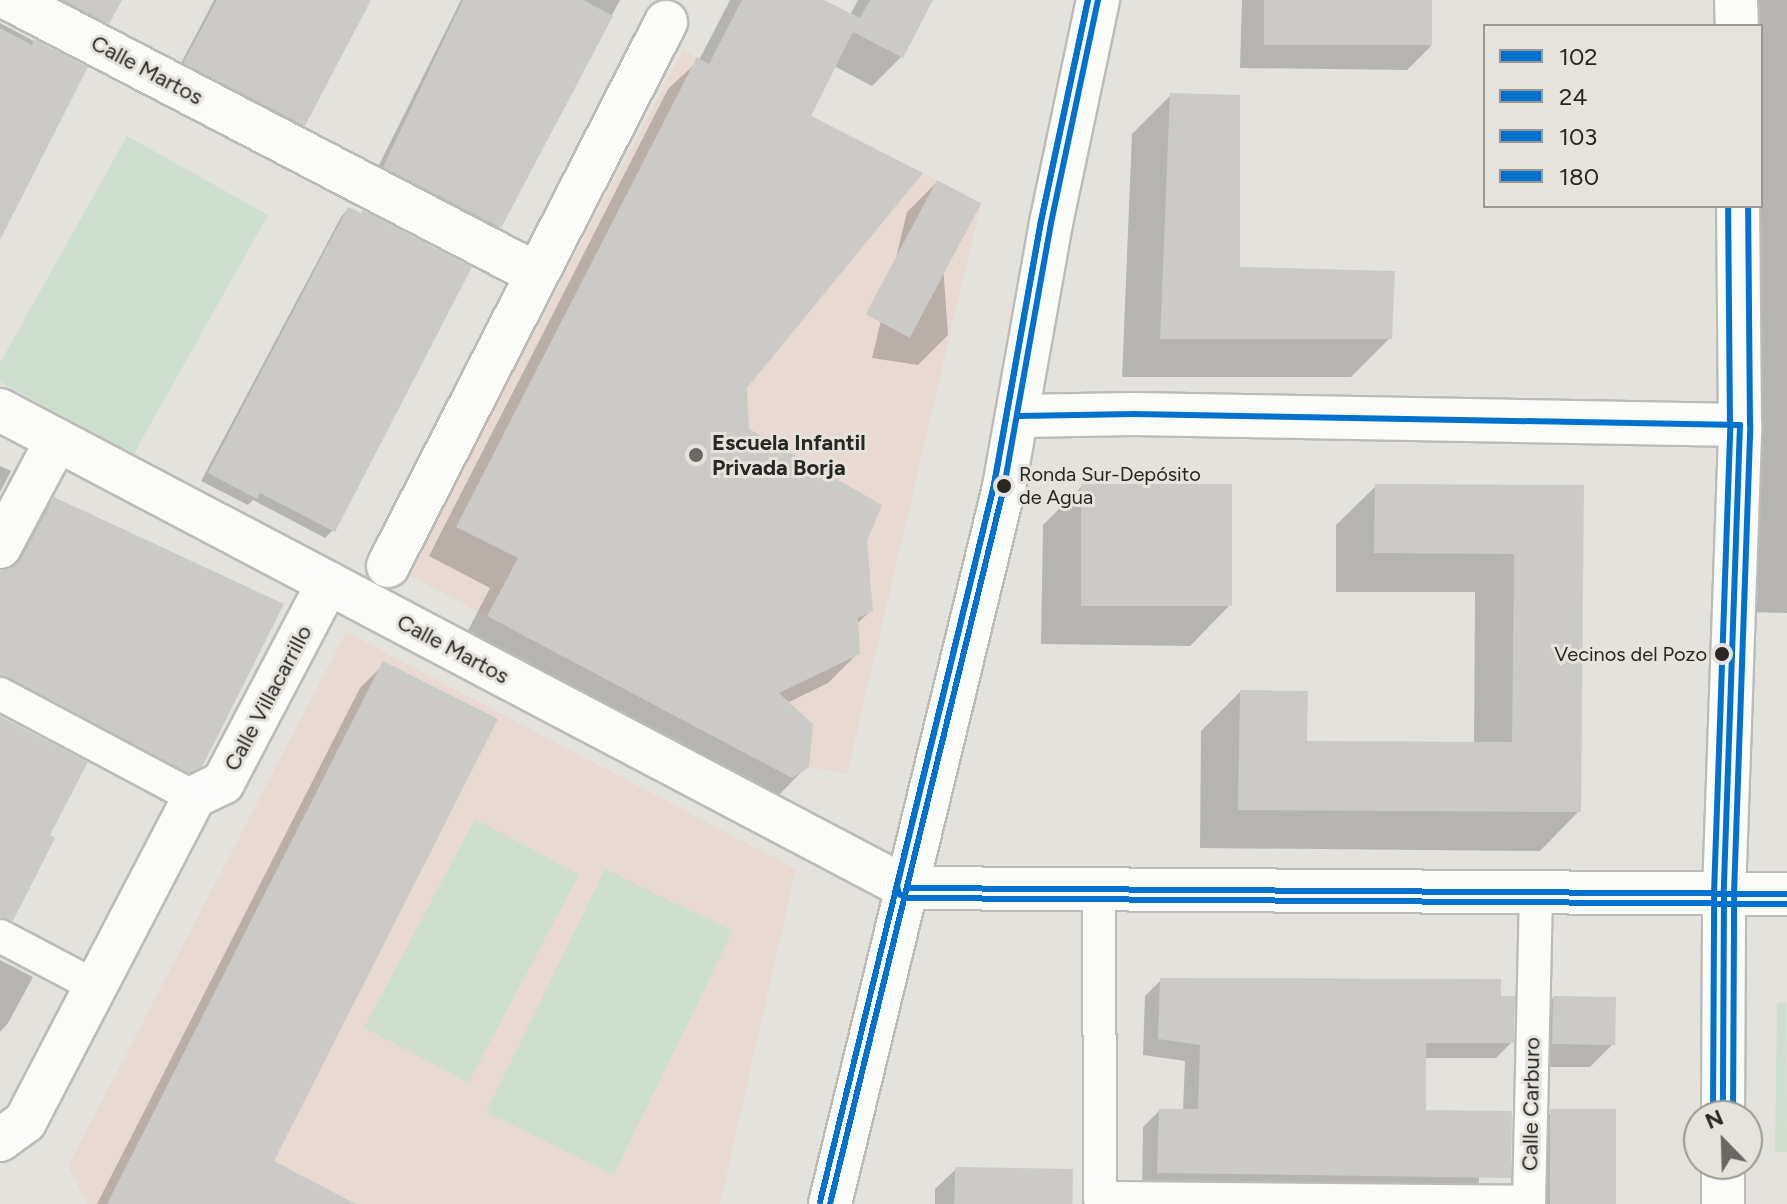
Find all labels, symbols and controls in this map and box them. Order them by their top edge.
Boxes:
legend [1483,24,1763,208]
street label: Calle Martos [87,30,207,110]
text: 102 [1559,42,1598,71]
text: 24 [1559,82,1587,111]
text: 103 [1559,122,1597,151]
text: 180 [1559,162,1599,191]
place label: Escuela Infantil Privada Borja [712,429,866,480]
marker: Escuela Infantil Privada Borja [687,446,705,464]
place label: Ronda Sur-Depósito de Agua [1019,462,1201,509]
marker: Ronda Sur-Depósito de Agua [996,478,1012,494]
street label: Calle Martos [393,609,513,689]
street label: Calle Villacarrillo [219,621,317,775]
place label: Vecinos del Pozo [1554,642,1707,666]
marker: Vecinos del Pozo [1714,646,1730,662]
street label: Calle Carburo [1517,1037,1545,1171]
north arrow [1683,1100,1763,1180]
text: N [1701,1104,1727,1135]

